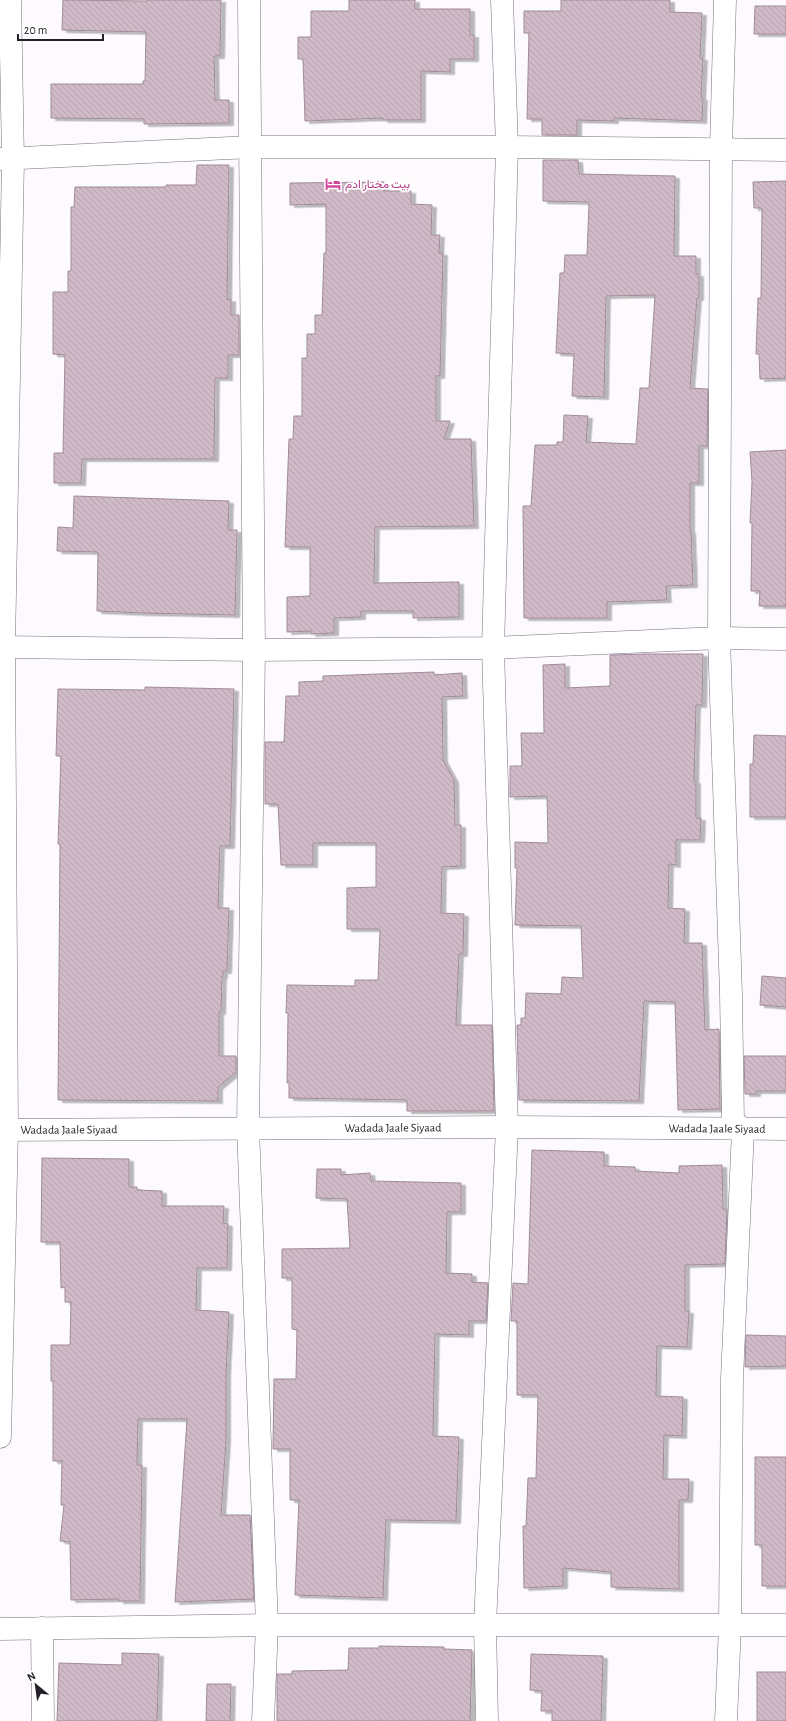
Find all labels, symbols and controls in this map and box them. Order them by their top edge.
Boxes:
scale bar [18,16,103,42]
text: 20 m [24,24,47,36]
hotel icon: بيت مختار ادم [324,175,342,193]
place label: بيت مختار ادم [345,178,410,192]
street label: Wadada Jaale Siyaad [344,1121,442,1135]
street label: Wadada Jaale Siyaad [668,1122,766,1136]
street label: Wadada Jaale Siyaad [20,1123,118,1136]
north arrow [16,1665,56,1705]
text: N [25,1670,37,1683]

